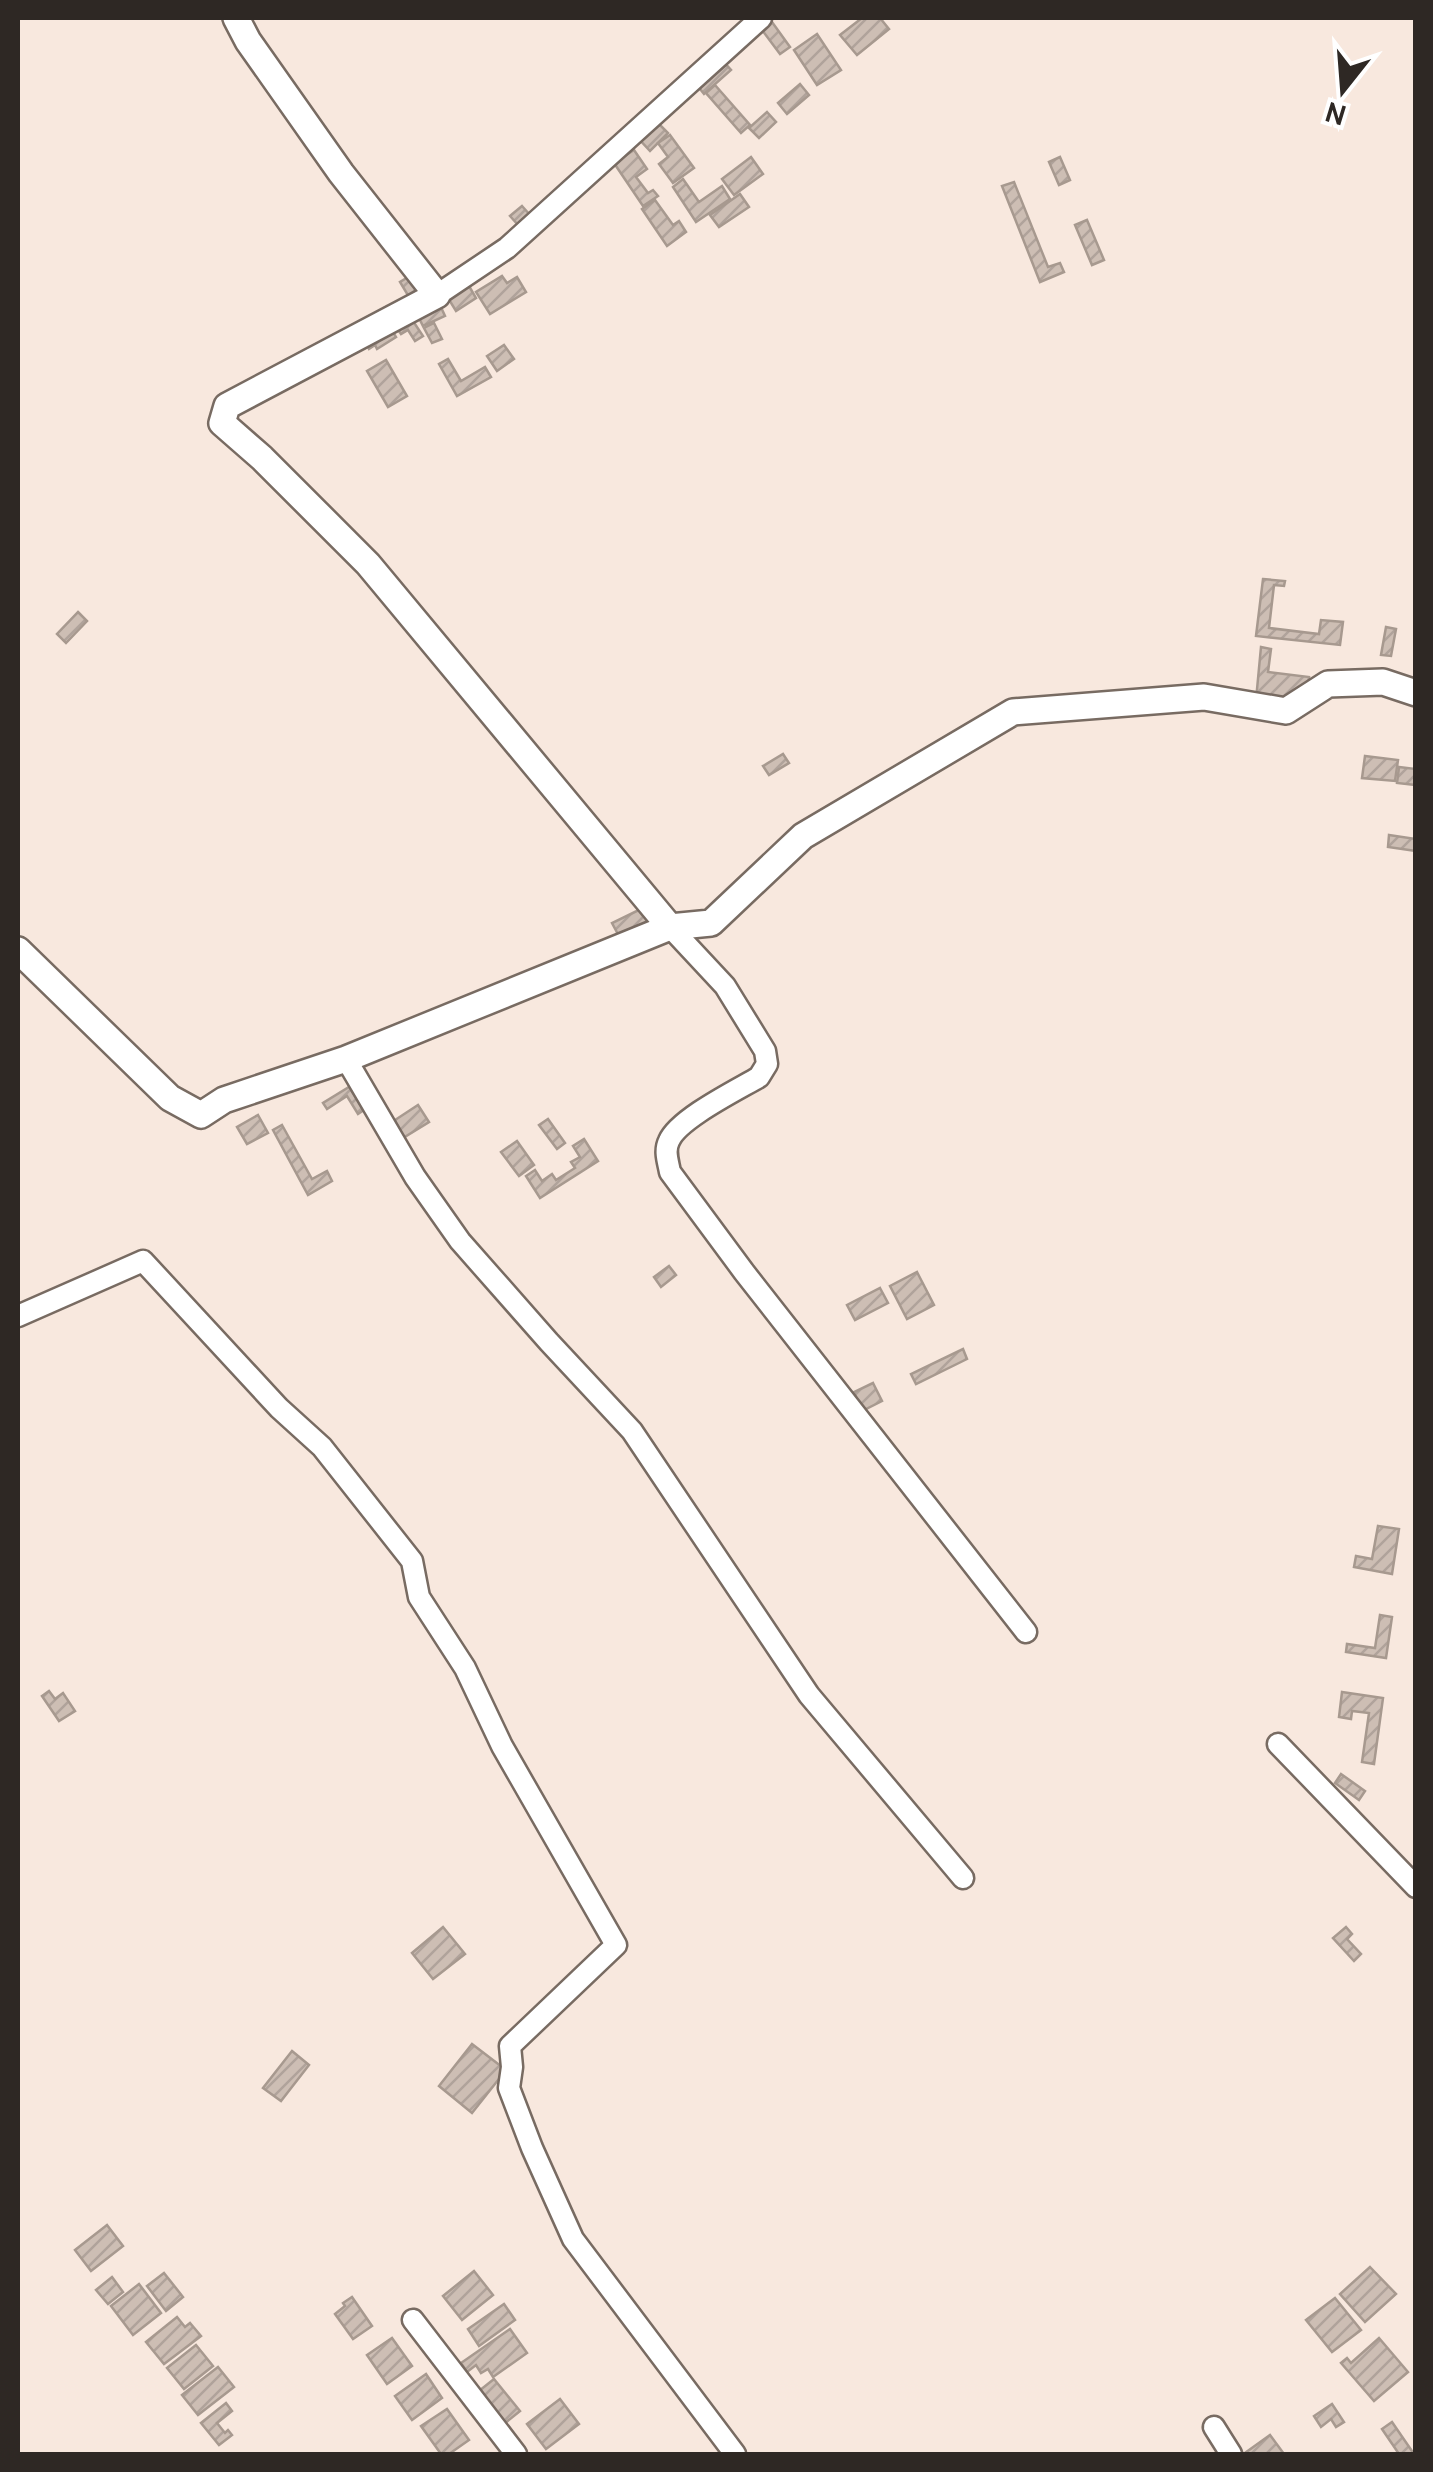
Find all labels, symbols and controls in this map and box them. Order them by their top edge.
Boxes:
north arrow [1293,40,1393,140]
text: N [1321,95,1350,133]

